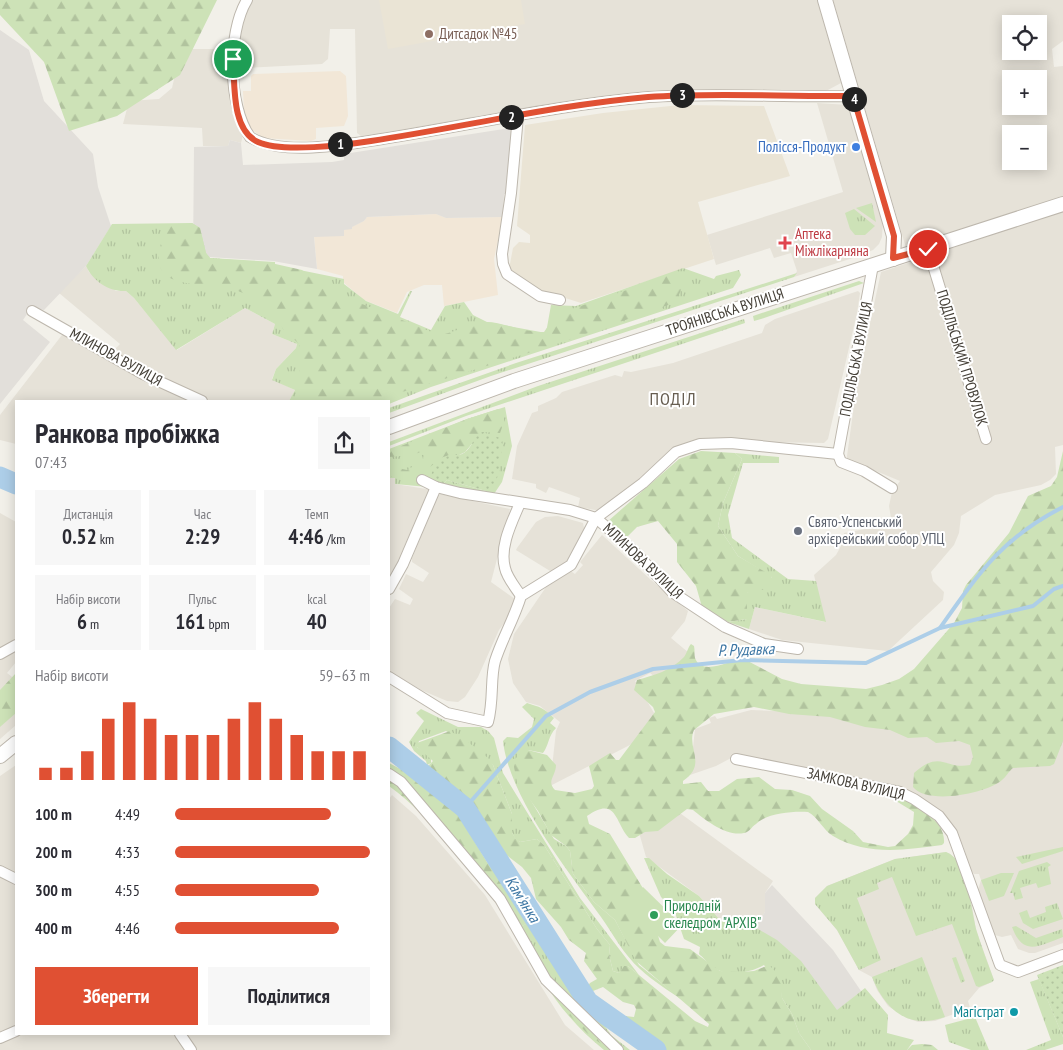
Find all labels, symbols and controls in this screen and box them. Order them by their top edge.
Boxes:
map controls [1002,15,1047,170]
button: locate [1002,15,1047,60]
place label: Дитсадок №45 [439,24,518,43]
marker: Дитсадок №45 [423,28,435,40]
pin [212,38,254,80]
icon: arrive [219,45,247,73]
button: + [1002,70,1047,115]
pin: 3 [670,82,694,108]
text: 3 [679,86,686,104]
pin: 4 [842,86,866,112]
text: 4 [851,90,858,108]
pin: 2 [498,104,524,130]
text: 2 [508,108,515,126]
button: − [1002,125,1047,170]
pin: 1 [328,132,352,156]
text: 1 [337,135,344,153]
place label: Полісся-Продукт [758,137,846,156]
marker: Полісся-Продукт [850,141,862,153]
place label: Аптека Міжлікарняна [795,224,869,260]
pin [907,228,949,270]
icon: check [914,235,942,263]
marker: Аптека Міжлікарняна [779,237,791,249]
street label: ТРОЯНІВСЬКА ВУЛИЦЯ [664,284,786,339]
street label: ПОДІЛЬСЬКИЙ ПРОВУЛОК [933,287,992,429]
street label: ПОДІЛЬСЬКА ВУЛИЦЯ [835,300,876,418]
street label: МЛИНОВА ВУЛИЦЯ [67,323,166,390]
district label: ПОДІЛ [650,387,696,410]
text: Ранкова пробіжка [35,414,220,451]
button: share [318,417,370,469]
text: 07:43 [35,452,67,472]
text: Дистанція [63,505,113,523]
text: Час [194,505,211,523]
text: Темп [305,505,329,523]
place label: Свято-Успенський архієрейський собор УПЦ [808,512,945,548]
street label: МЛИНОВА ВУЛИЦЯ [599,519,687,603]
text: 0.52 [62,523,97,550]
text: 2:29 [185,523,220,550]
text: 4:46 [288,523,324,550]
marker: Свято-Успенський архієрейський собор УПЦ [792,525,804,537]
text: km [97,530,114,548]
text: /km [324,530,345,548]
text: Набір висоти [56,590,120,608]
text: Пульс [188,590,217,608]
text: kcal [307,590,326,608]
text: 6 [77,608,87,635]
text: 161 [175,608,205,635]
text: 40 [307,608,327,635]
text: m [87,615,99,633]
text: bpm [205,615,230,633]
water label: Р. Рудавка [718,638,776,660]
text: Набір висоти [35,665,108,685]
text: 59–63 m [319,665,370,685]
street label: ЗАМКОВА ВУЛИЦЯ [805,763,907,804]
text: 100 m [35,804,72,824]
text: 4:49 [115,804,140,824]
text: 200 m [35,842,72,862]
text: 4:33 [115,842,140,862]
water label: Кам'янка [501,872,546,927]
text: 300 m [35,880,72,900]
text: 4:55 [115,880,140,900]
place label: Природній скеледром "АРХІВ" [664,896,761,932]
marker: Природній скеледром "АРХІВ" [648,909,660,921]
text: 400 m [35,918,72,938]
text: 4:46 [115,918,140,938]
button: Зберегти [35,967,198,1025]
button: Поділитися [208,967,370,1025]
place label: Магістрат [953,1002,1004,1021]
marker: Магістрат [1008,1006,1020,1018]

